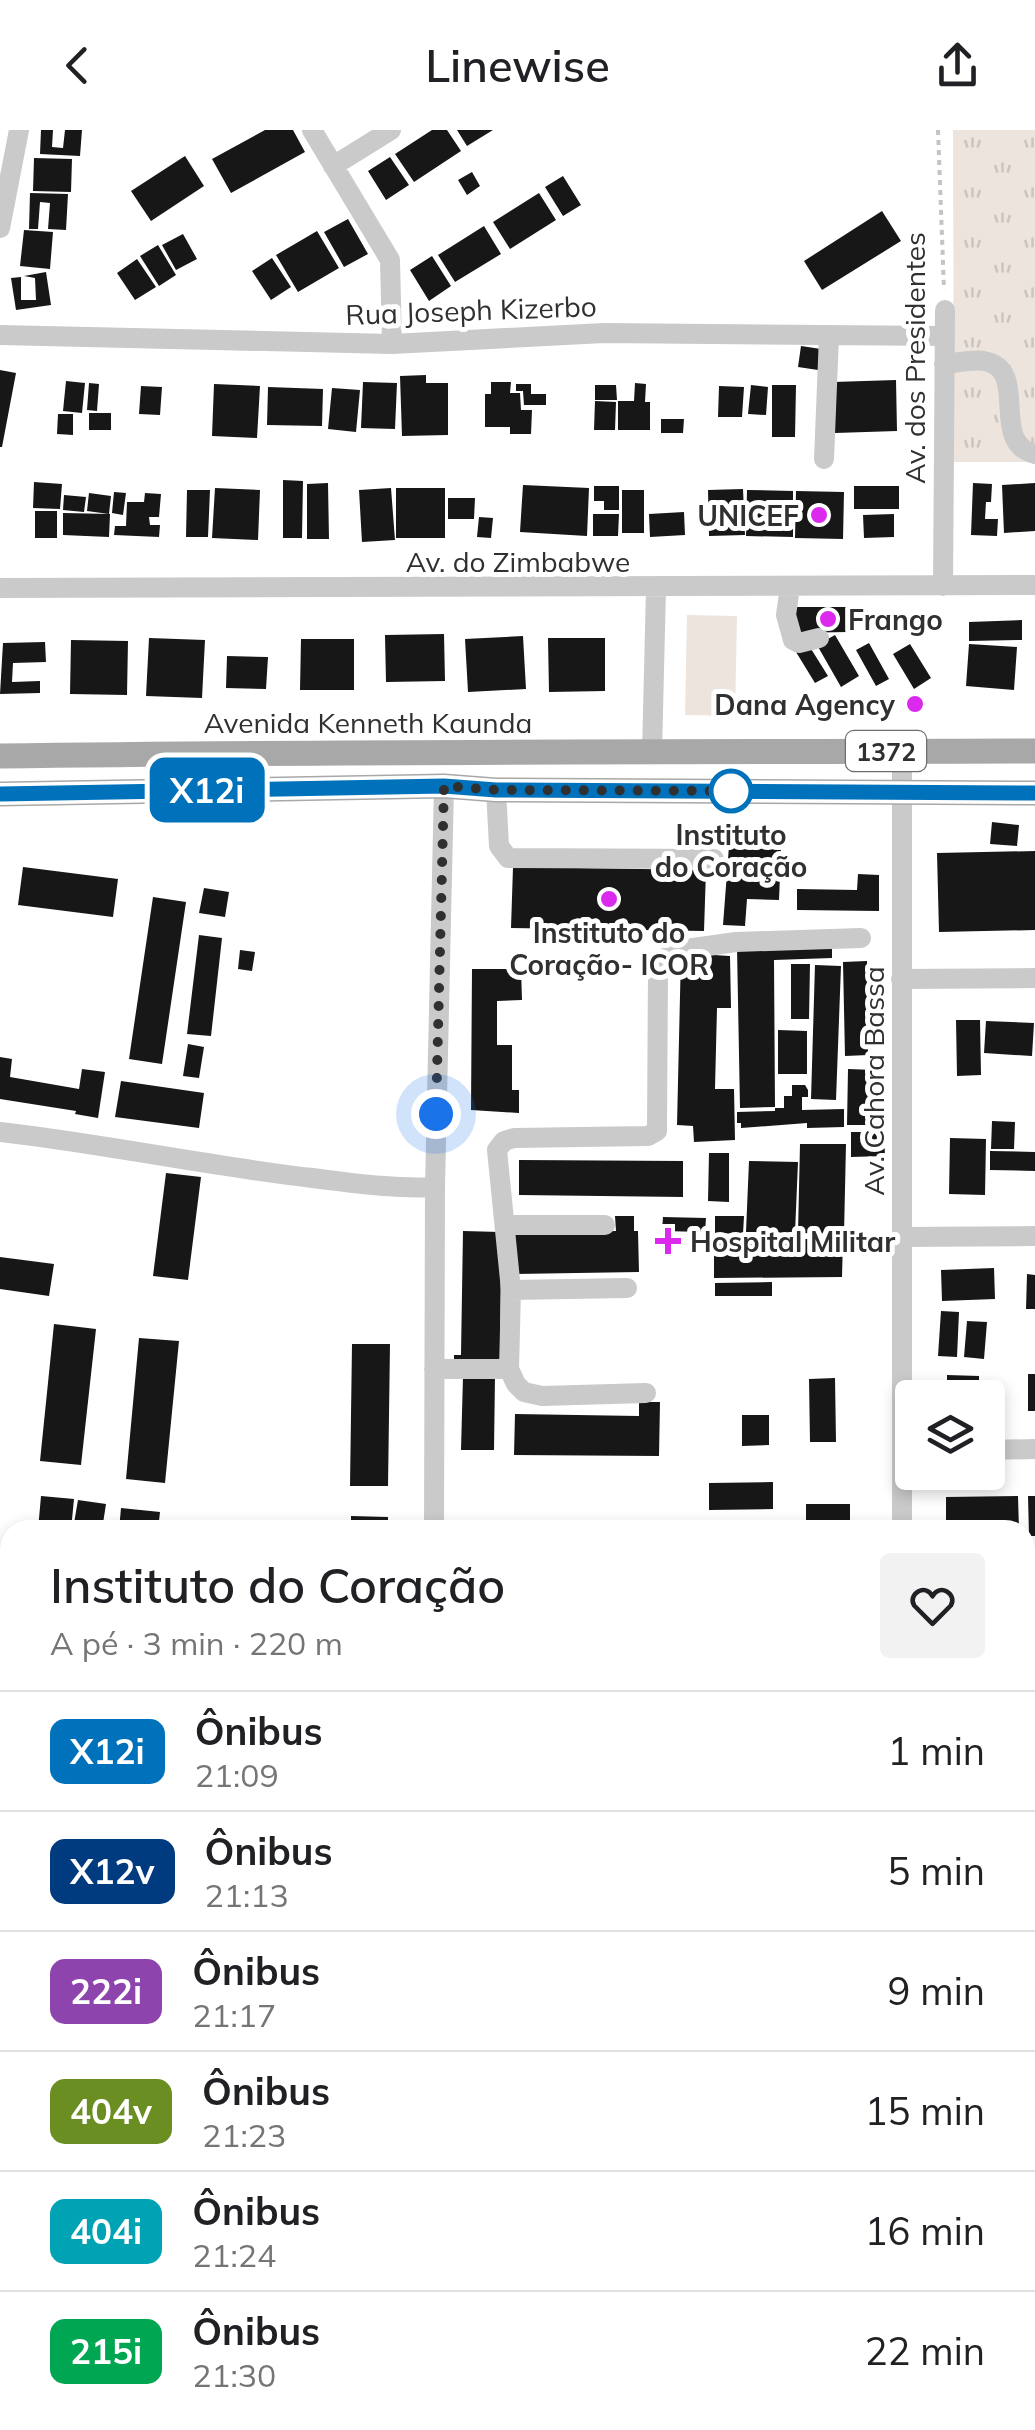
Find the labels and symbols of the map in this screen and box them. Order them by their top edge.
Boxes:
street label: Av. dos Presidentes [897,232,932,484]
street label: Rua Joseph Kizerbo [345,288,597,332]
place label: UNICEF [697,498,799,533]
marker: UNICEF [808,504,830,526]
street label: Av. do Zimbabwe [406,544,630,579]
place label: Frango [848,602,943,637]
marker: Frango [817,608,839,630]
place label: Dana Agency [714,687,896,722]
marker: Dana Agency [904,693,926,715]
street label: Avenida Kenneth Kaunda [204,705,532,740]
road number: 1372 [846,731,926,771]
line badge: X12i [137,758,277,822]
marker: Instituto do Coração [710,770,752,812]
place label: Instituto do Coração [655,817,807,884]
marker: Instituto do Coração- ICOR [598,888,620,910]
place label: Instituto do Coração- ICOR [509,915,709,982]
street label: Av. Cahora Bassa [856,966,891,1196]
your location [411,1089,461,1139]
place label: Hospital Militar [690,1224,895,1259]
marker: Hospital Militar [655,1228,681,1254]

